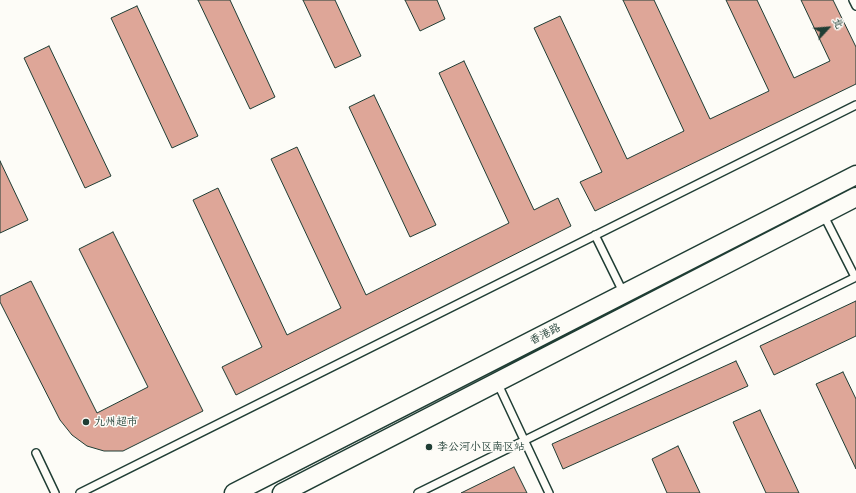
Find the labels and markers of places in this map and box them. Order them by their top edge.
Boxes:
place label: 九州超市 [94,415,138,429]
marker: 九州超市 [81,417,91,427]
place label: 李公河小区南区站 [437,440,525,454]
marker: 李公河小区南区站 [424,442,434,452]

